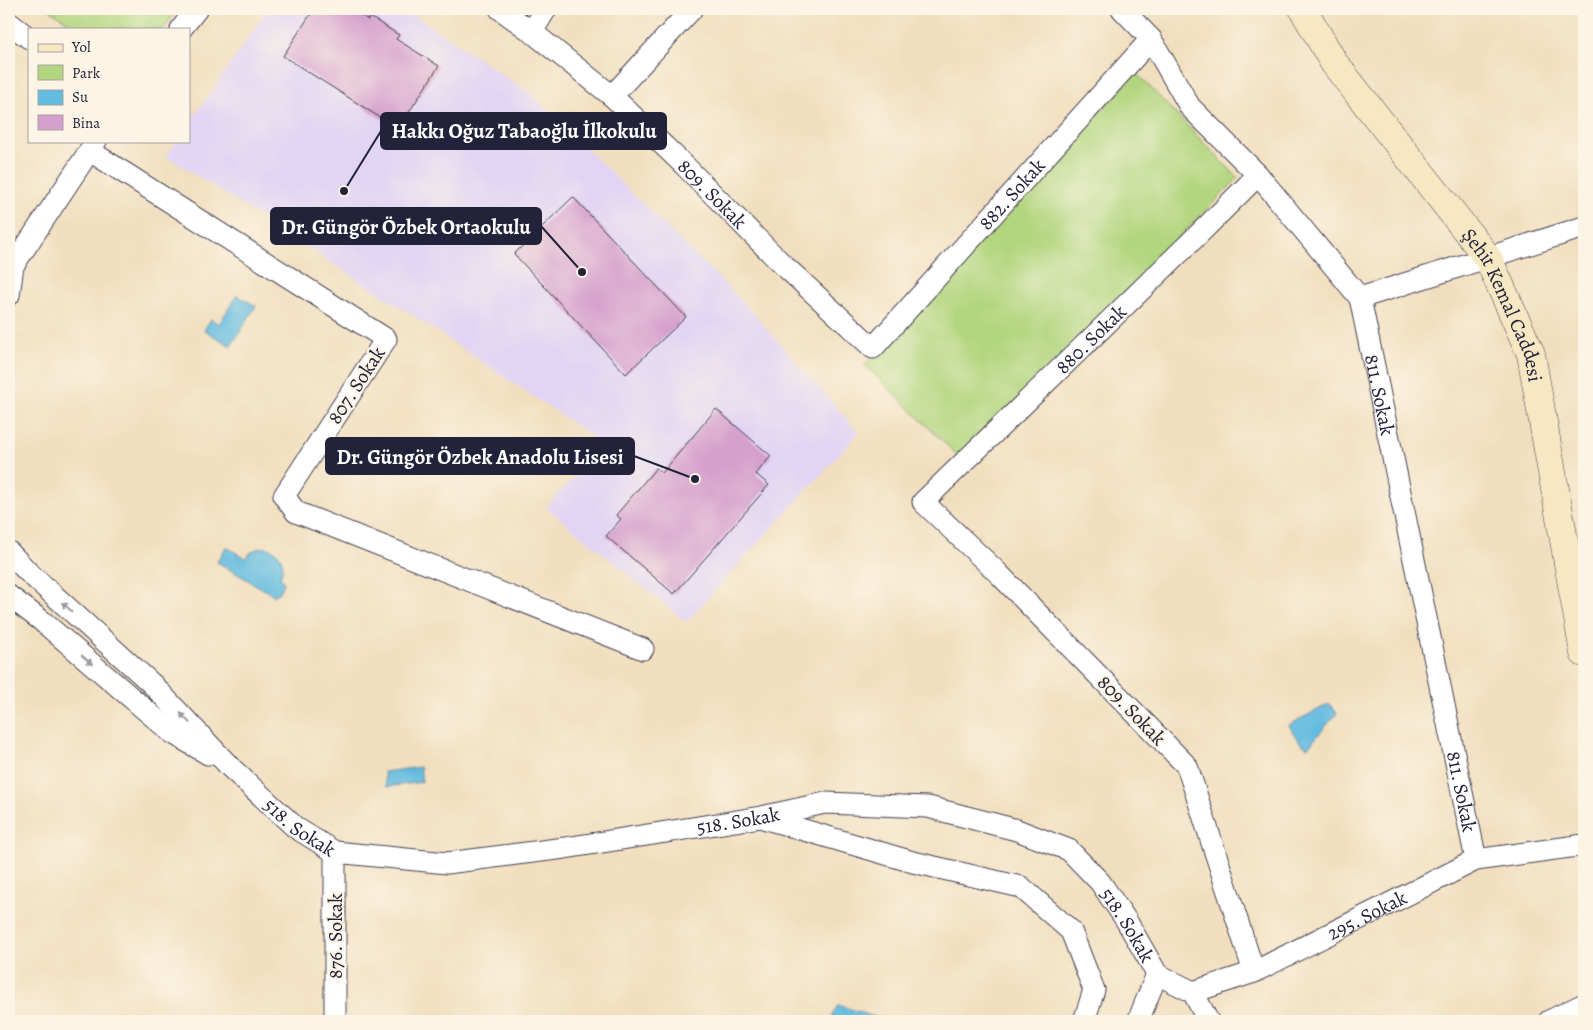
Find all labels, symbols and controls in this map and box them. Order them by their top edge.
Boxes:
legend [28,28,190,142]
text: Yol [71,37,91,57]
text: Park [72,63,101,83]
text: Su [72,87,89,107]
text: Bina [72,113,100,133]
callout: Hakkı Oğuz Tabaoğlu İlkokulu [381,113,666,149]
text: Hakkı Oğuz Tabaoğlu İlkokulu [391,117,657,145]
street label: 809. Sokak [672,153,753,235]
street label: 882. Sokak [973,153,1051,236]
callout: Dr. Güngör Özbek Ortaokulu [271,208,541,244]
text: Dr. Güngör Özbek Ortaokulu [281,213,531,241]
street label: Şehit Kemal Caddesi [1456,223,1549,384]
street label: 880. Sokak [1050,299,1132,380]
street label: 807. Sokak [321,341,392,429]
street label: 811. Sokak [1358,352,1401,438]
callout: Dr. Güngör Özbek Anadolu Lisesi [326,438,634,474]
text: Dr. Güngör Özbek Anadolu Lisesi [336,443,624,471]
one-way arrow [60,601,73,612]
one-way arrow [81,654,93,665]
street label: 809. Sokak [1091,669,1172,751]
one-way arrow [179,713,191,725]
street label: 811. Sokak [1440,749,1483,835]
street label: 518. Sokak [258,792,341,863]
street label: 518. Sokak [695,800,782,841]
street label: 518. Sokak [1094,882,1161,968]
street label: 295. Sokak [1323,884,1412,947]
street label: 876. Sokak [322,893,349,979]

